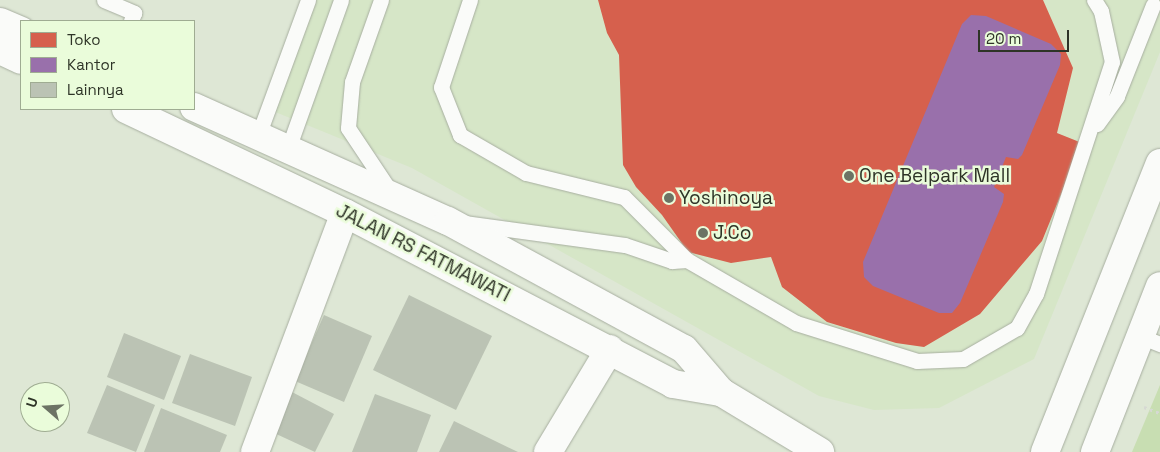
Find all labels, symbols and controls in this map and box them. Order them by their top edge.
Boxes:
legend [20,20,195,110]
scale bar [980,20,1071,52]
text: 20 m [986,29,1021,48]
text: Toko [67,30,101,49]
text: Kantor [67,55,115,74]
text: Lainnya [67,80,124,99]
place label: One Belpark Mall [859,165,1010,187]
marker: One Belpark Mall [843,170,855,182]
place label: Yoshinoya [679,187,773,209]
marker: Yoshinoya [663,192,675,204]
street label: JALAN RS FATMAWATI [332,199,514,307]
place label: J.Co [713,222,752,244]
marker: J.Co [697,227,709,239]
north arrow [20,382,70,432]
text: U [22,395,42,410]

